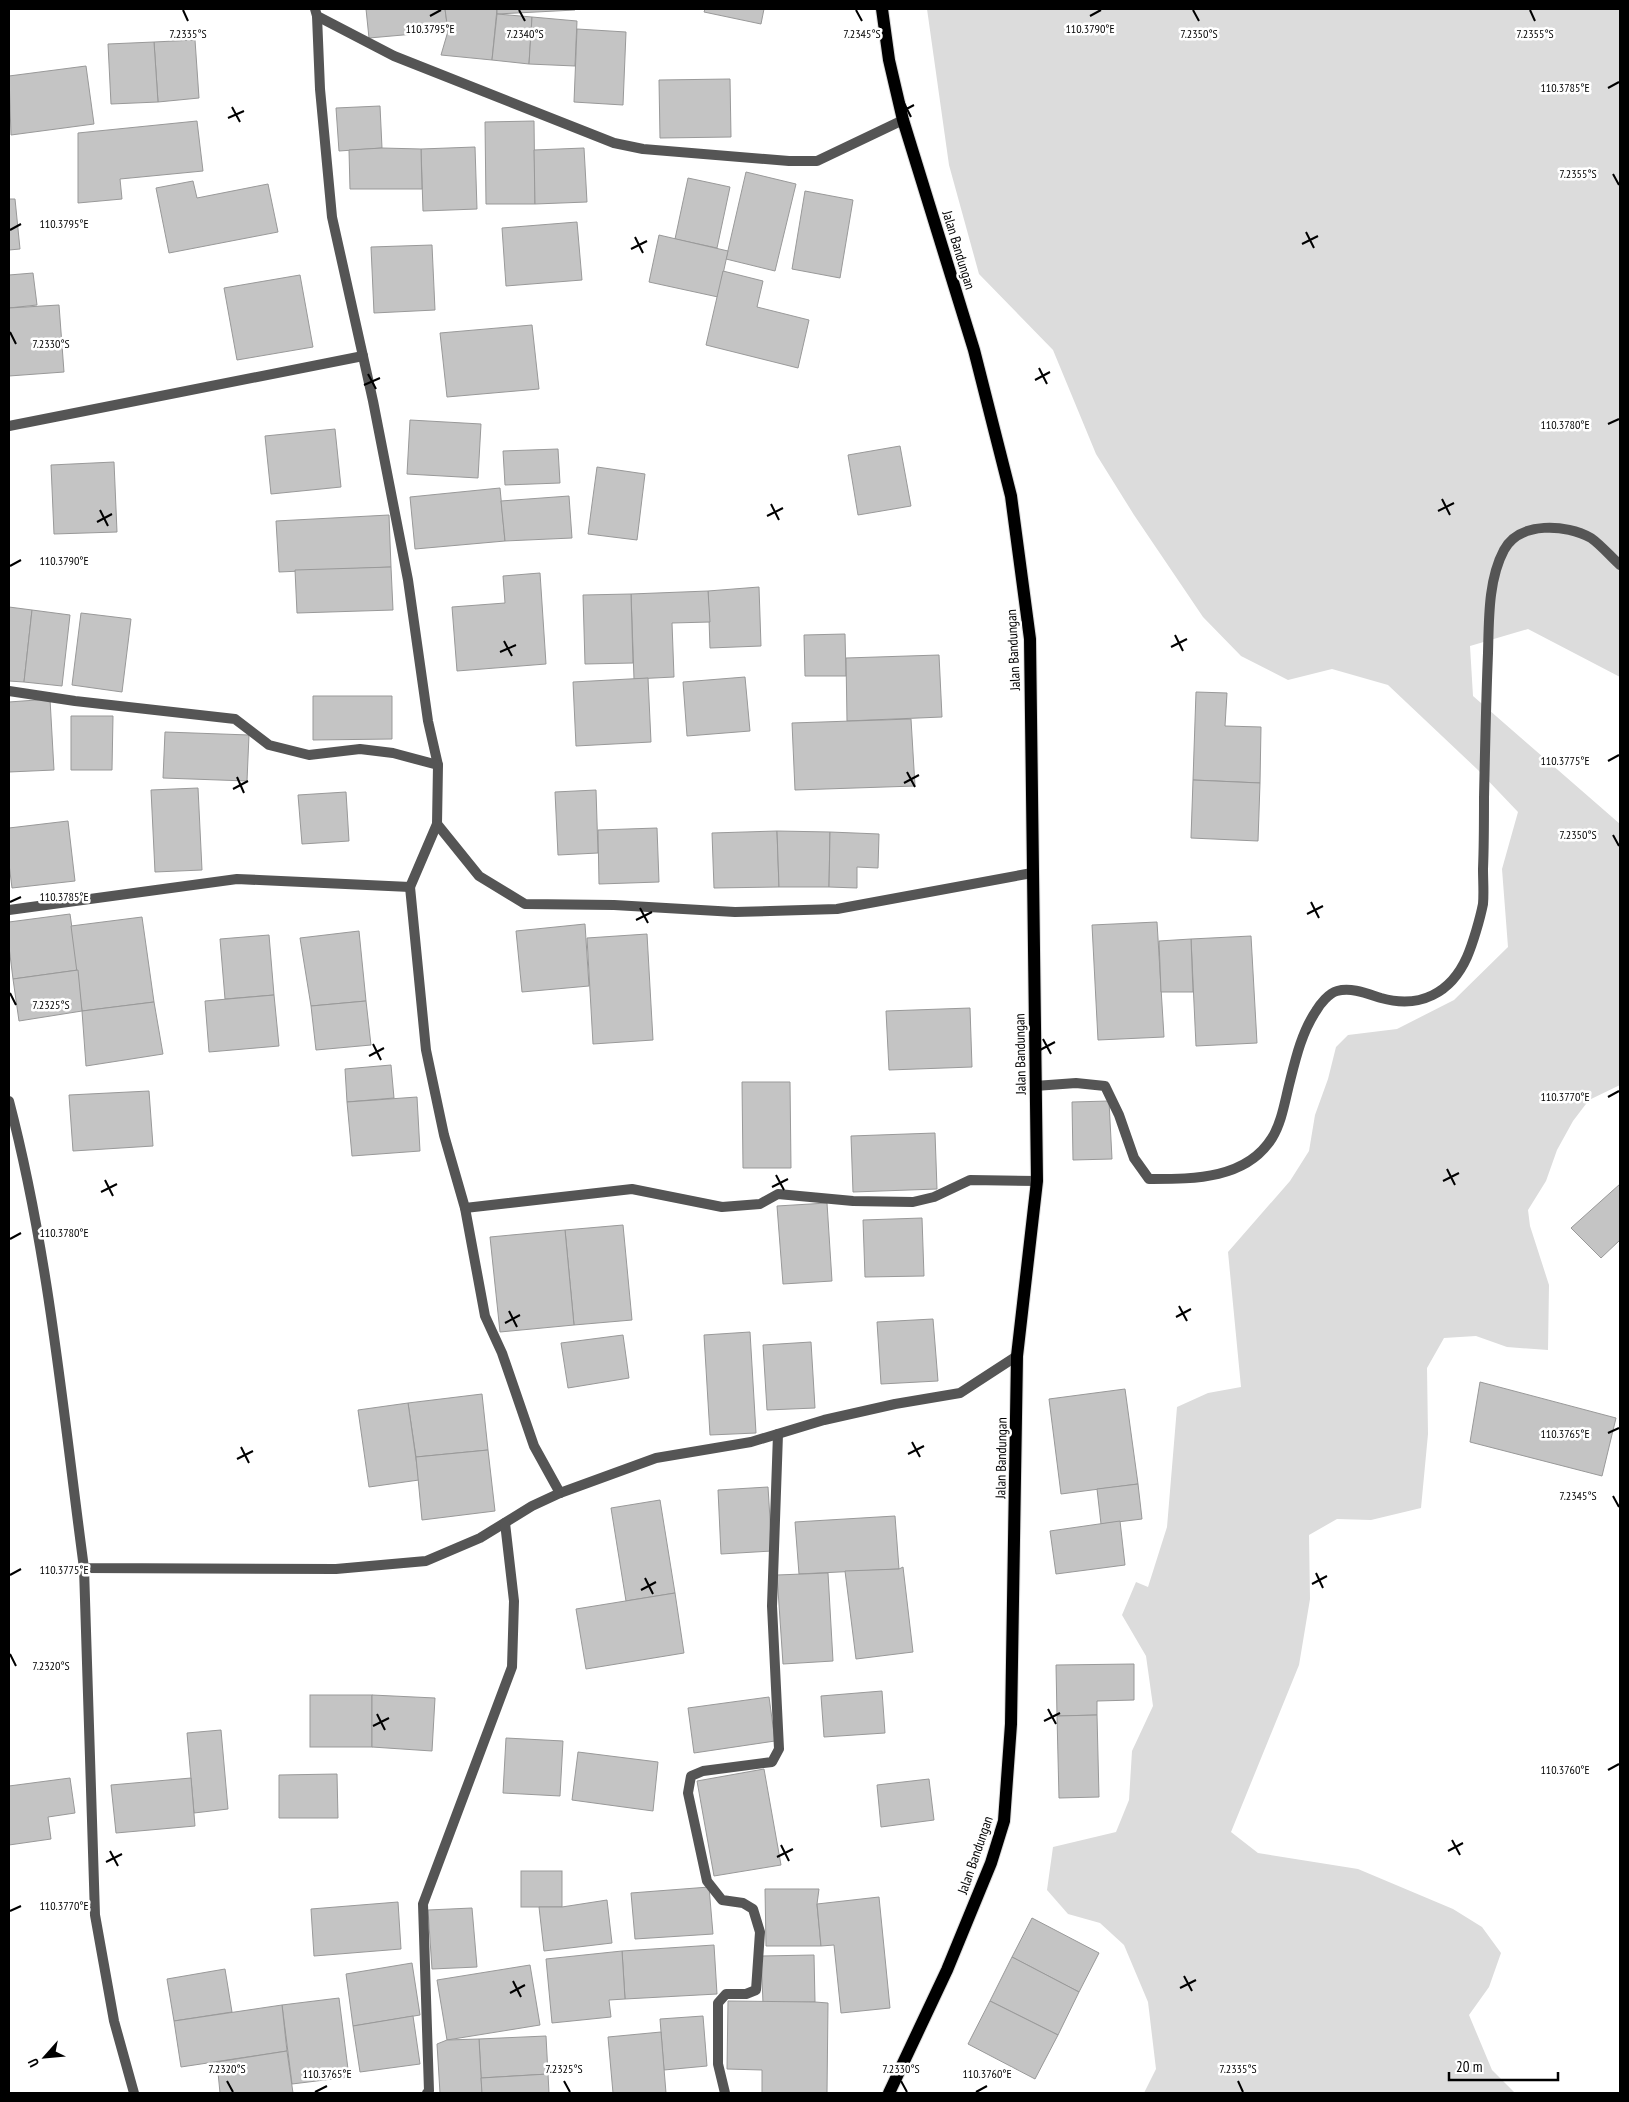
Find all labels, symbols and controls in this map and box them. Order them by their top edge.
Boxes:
text: 110.3795°E [405,21,455,36]
text: 110.3790°E [1065,21,1115,36]
text: 7.2335°S [169,26,207,41]
text: 7.2340°S [506,26,544,41]
text: 7.2345°S [843,26,881,41]
text: 7.2350°S [1180,26,1218,41]
text: 7.2355°S [1516,26,1554,41]
text: 110.3785°E [1540,80,1590,95]
text: 7.2355°S [1559,166,1597,181]
street label: Jalan Bandungan [938,208,980,292]
text: 110.3795°E [39,216,89,231]
text: 7.2330°S [32,336,70,351]
text: 110.3780°E [1540,417,1590,432]
text: 110.3790°E [39,553,89,568]
street label: Jalan Bandungan [1002,609,1024,692]
text: 110.3775°E [1540,753,1590,768]
text: 7.2350°S [1559,827,1597,842]
text: 110.3785°E [39,889,89,904]
text: 7.2325°S [32,997,70,1012]
street label: Jalan Bandungan [1010,1013,1030,1096]
text: 110.3770°E [1540,1089,1590,1104]
text: 110.3780°E [39,1225,89,1240]
street label: Jalan Bandungan [991,1417,1011,1500]
text: 110.3765°E [1540,1426,1590,1441]
text: 7.2345°S [1559,1488,1597,1503]
text: 110.3775°E [39,1562,89,1577]
text: 7.2320°S [32,1658,70,1673]
text: 110.3760°E [1540,1762,1590,1777]
street label: Jalan Bandungan [953,1814,997,1897]
text: 110.3770°E [39,1898,89,1913]
north arrow [20,2032,70,2082]
scale bar [1449,2050,1558,2082]
text: U [24,2056,43,2070]
text: 20 m [1456,2057,1482,2076]
text: 7.2320°S [208,2061,246,2076]
text: 7.2325°S [545,2061,583,2076]
text: 7.2330°S [882,2061,920,2076]
text: 7.2335°S [1219,2061,1257,2076]
text: 110.3765°E [302,2066,352,2081]
text: 110.3760°E [962,2066,1012,2081]

